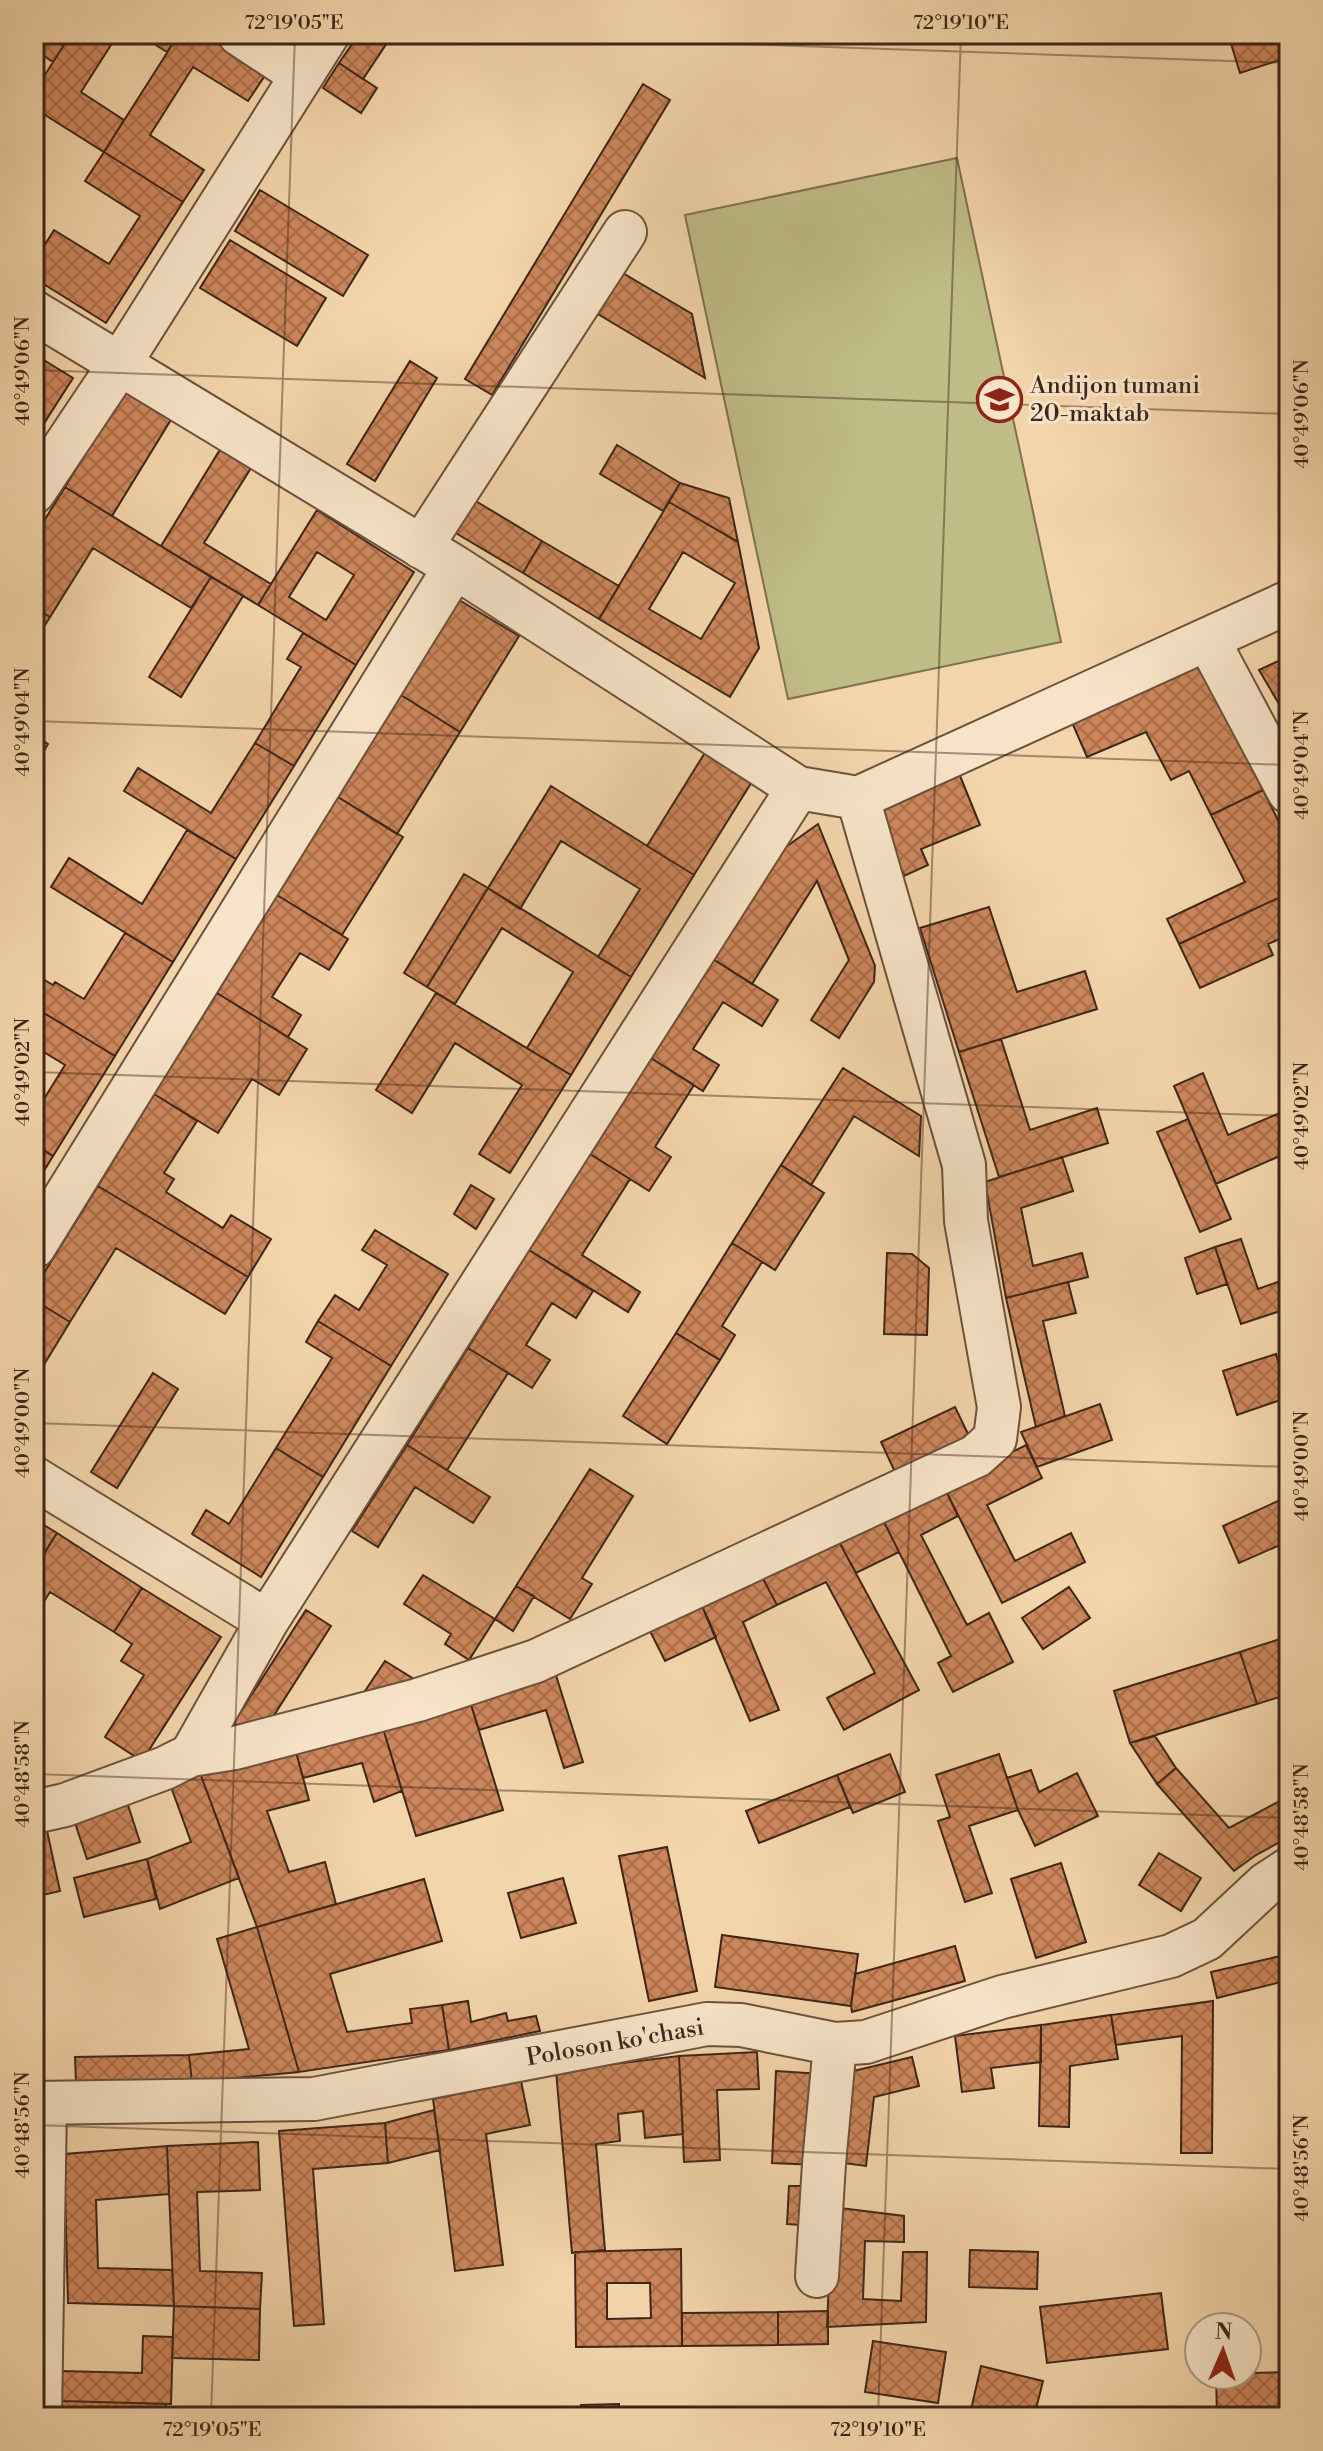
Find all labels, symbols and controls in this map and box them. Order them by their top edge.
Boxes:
text: 72°19'05"E [245,11,344,36]
text: 72°19'10"E [913,11,1009,36]
text: 40°49'06"N [11,316,36,426]
text: 40°49'06"N [1290,359,1315,469]
place label: Andijon tumani 20-maktab [1029,371,1200,429]
school or university icon: Andijon tumani 20-maktab [975,375,1023,423]
text: 40°49'04"N [11,667,36,776]
text: 40°49'04"N [1290,710,1315,819]
text: 40°49'02"N [11,1018,36,1126]
text: 40°49'02"N [1290,1062,1315,1170]
text: 40°49'00"N [11,1368,36,1478]
text: 40°49'00"N [1290,1411,1315,1521]
text: 40°48'58"N [11,1720,36,1828]
text: 40°48'58"N [1290,1763,1315,1871]
street label: Poloson ko'chasi [524,2013,706,2073]
text: 40°48'56"N [11,2071,36,2178]
text: 40°48'56"N [1290,2114,1315,2221]
north arrow [1183,2311,1263,2391]
text: N [1214,2319,1233,2346]
text: 72°19'05"E [163,2418,262,2443]
text: 72°19'10"E [830,2418,926,2443]

